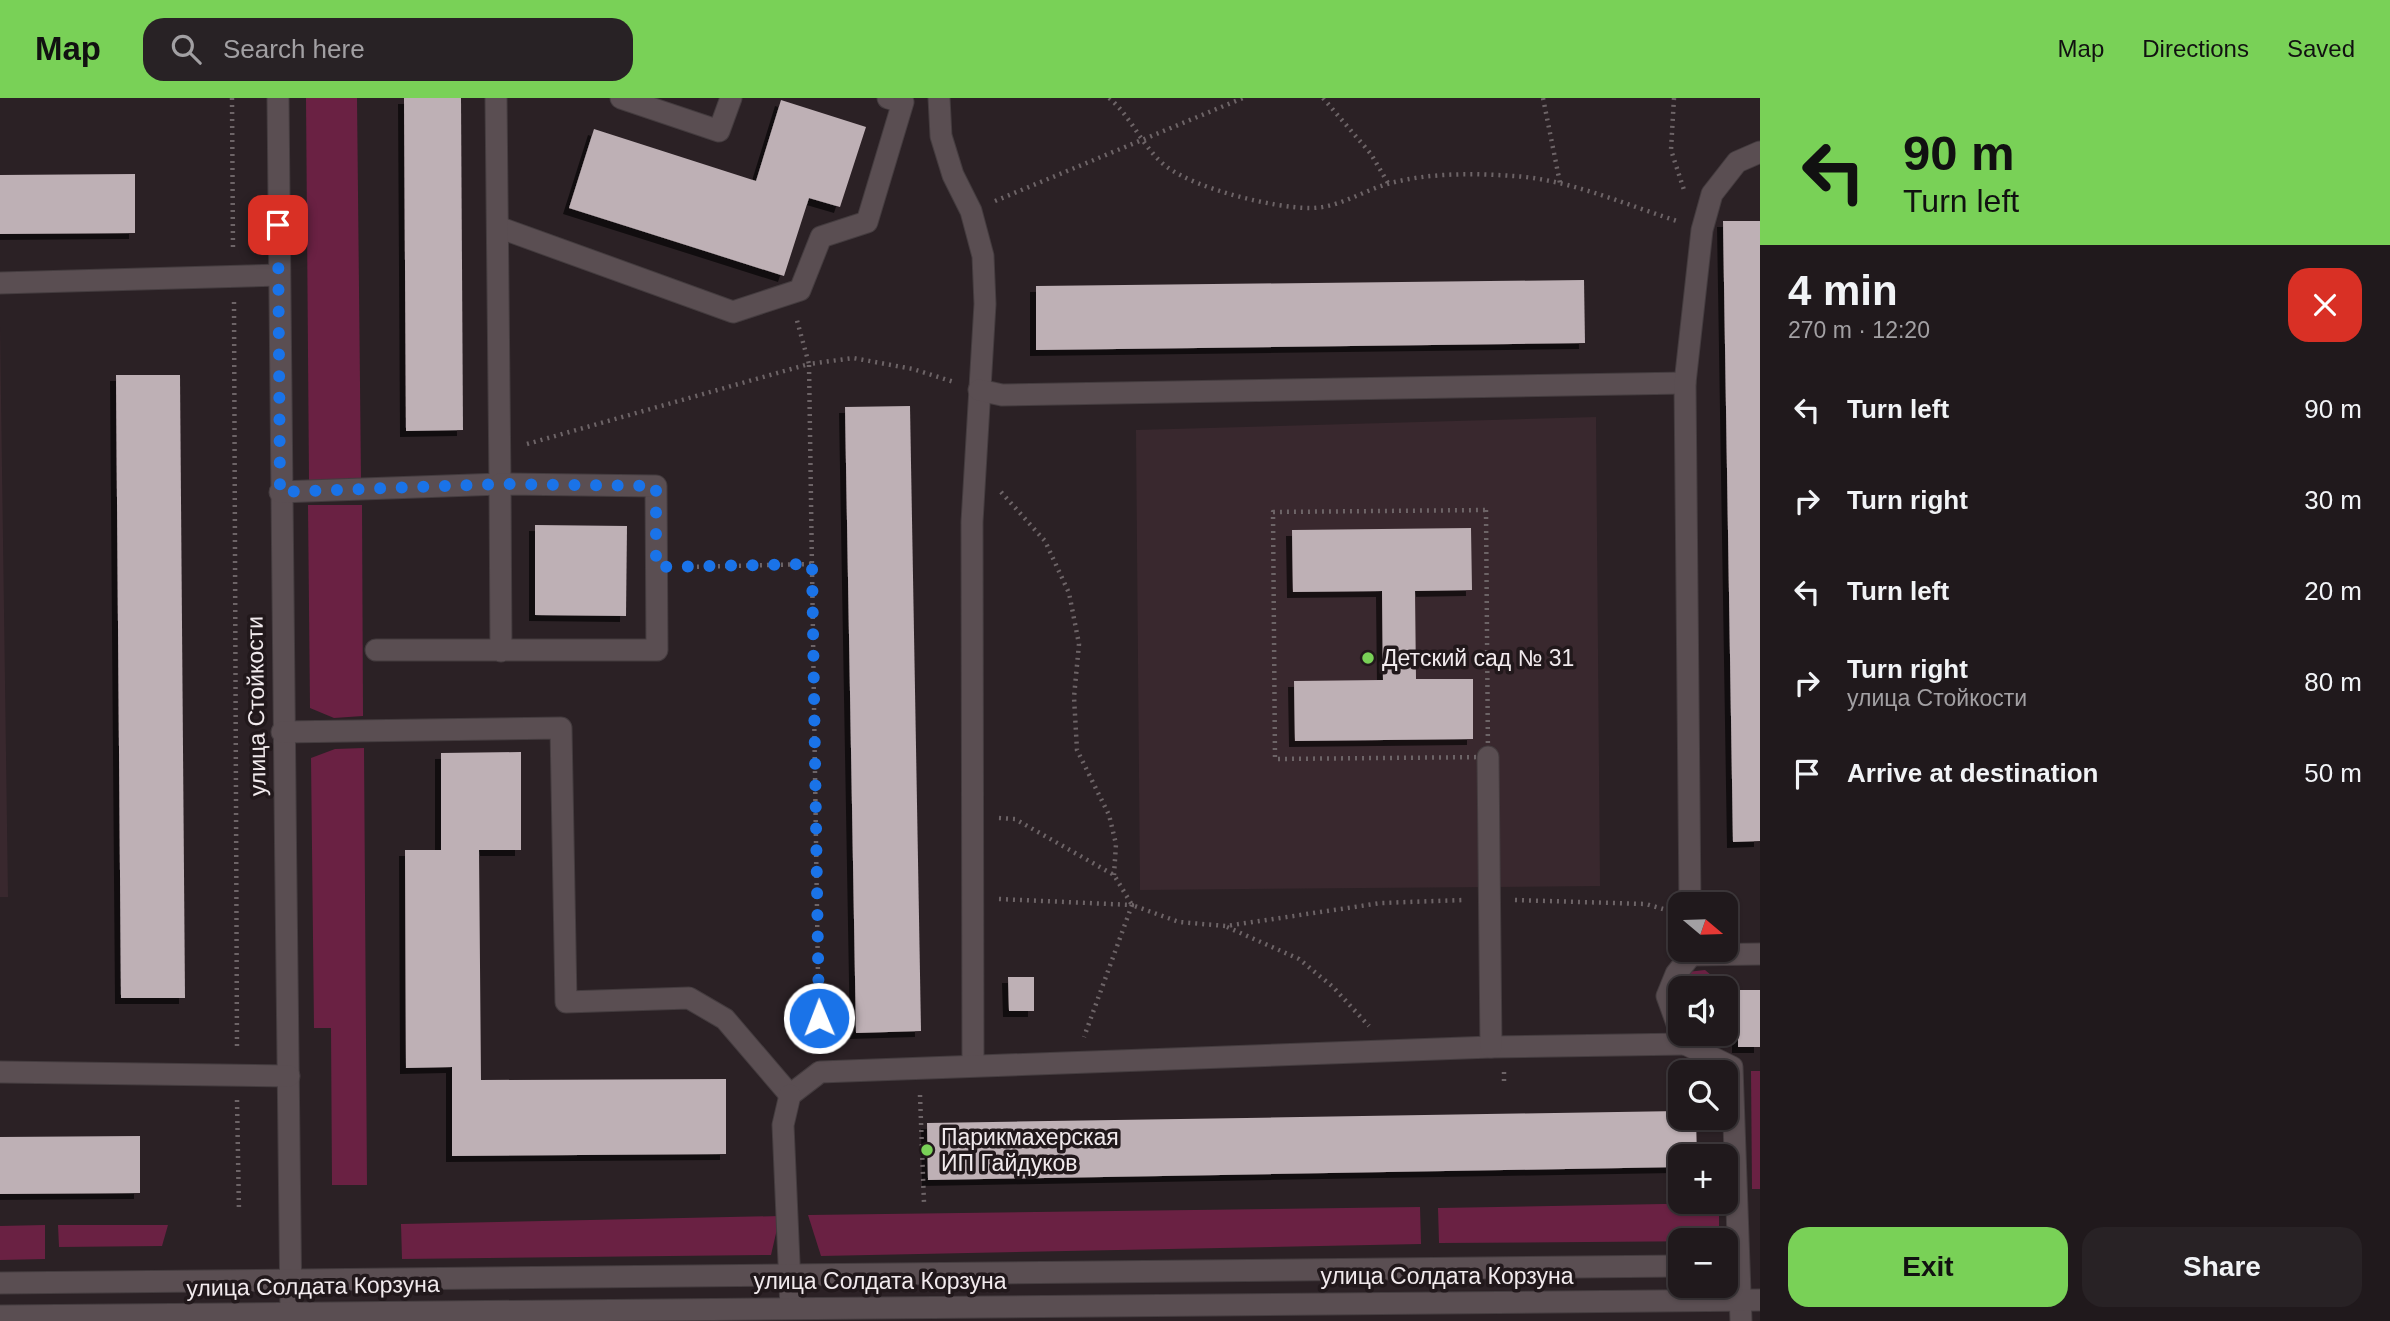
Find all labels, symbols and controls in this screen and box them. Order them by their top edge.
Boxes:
search box [143,18,633,81]
text: Map [35,30,101,67]
icon: search [167,30,205,68]
text: Search here [223,34,365,64]
text: Map [2058,35,2104,62]
text: Directions [2142,35,2249,62]
text: Saved [2287,35,2355,62]
icon: left [1788,126,1879,217]
text: 90 m [1903,126,2015,180]
text: Turn left [1903,183,2019,219]
pin [248,195,308,255]
icon: arrive [259,206,297,244]
text: 4 min [1788,267,1898,314]
button: close [2288,268,2362,342]
text: 270 m · 12:20 [1788,317,1930,343]
icon: left [1788,391,1826,429]
text: Turn left [1847,394,1949,424]
text: 90 m [2304,394,2362,424]
icon: right [1788,482,1826,520]
text: Turn right [1847,485,1968,515]
text: 30 m [2304,485,2362,515]
icon: left [1788,573,1826,611]
text: Turn left [1847,576,1949,606]
text: 20 m [2304,576,2362,606]
street label: улица Стойкости [241,616,271,796]
place label: Детский сад № 31 [1382,645,1574,671]
marker: Детский сад № 31 [1360,650,1376,666]
text: Turn right [1847,654,1968,684]
icon: right [1788,664,1826,702]
text: 80 m [2304,667,2362,697]
text: улица Стойкости [1847,685,2027,711]
icon: arrive [1788,755,1826,793]
text: Arrive at destination [1847,758,2098,788]
text: 50 m [2304,758,2362,788]
north arrow [1668,892,1738,962]
map controls [1668,892,1738,1298]
button: sound [1668,976,1738,1046]
position arrow [782,981,856,1055]
button: search [1668,1060,1738,1130]
place label: Парикмахерская ИП Гайдуков [941,1124,1119,1176]
marker: Парикмахерская ИП Гайдуков [919,1142,935,1158]
button: + [1668,1144,1738,1214]
button: Exit [1788,1227,2068,1307]
button: Share [2082,1227,2362,1307]
button: − [1668,1228,1738,1298]
street label: улица Солдата Корзуна [1320,1263,1574,1289]
street label: улица Солдата Корзуна [753,1268,1007,1294]
street label: улица Солдата Корзуна [186,1271,440,1301]

